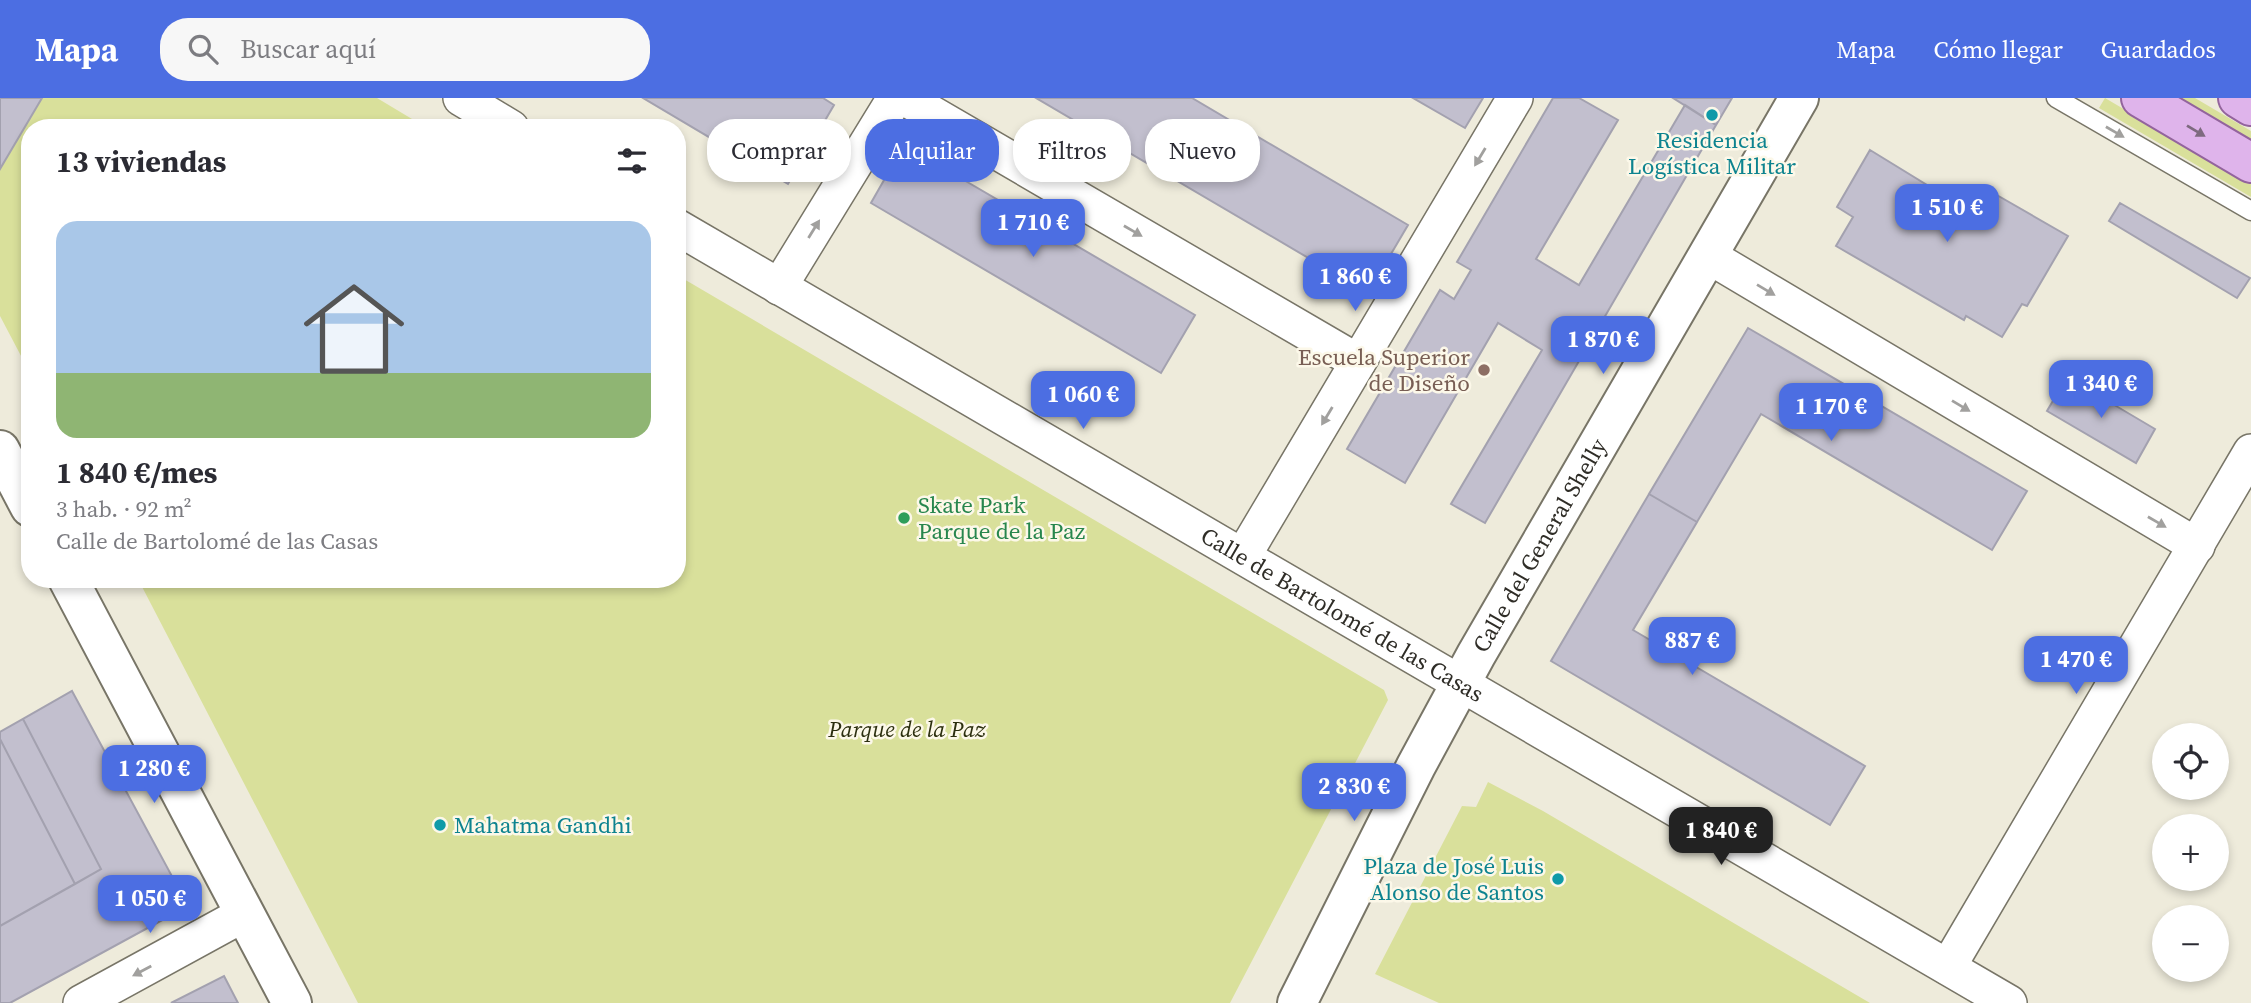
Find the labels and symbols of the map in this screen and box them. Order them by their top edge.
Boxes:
marker: Residencia Logística Militar [1704,107,1720,123]
place label: Residencia Logística Militar [1628,124,1796,182]
one-way arrow [2186,124,2205,137]
one-way arrow [2106,125,2125,138]
one-way arrow [1474,147,1486,166]
pin: 1 510 € [1882,184,2012,244]
pin: 1 710 € [968,200,1098,259]
one-way arrow [808,219,821,238]
one-way arrow [1124,225,1143,237]
pin: 1 860 € [1290,254,1420,313]
one-way arrow [1756,284,1775,296]
pin: 1 870 € [1538,316,1668,376]
place label: Escuela Superior de Diseño [1298,341,1470,399]
pin: 1 340 € [2036,360,2166,420]
marker: Escuela Superior de Diseño [1476,362,1492,378]
pin: 1 060 € [1018,372,1148,431]
pin: 1 170 € [1766,384,1896,443]
one-way arrow [1952,400,1971,412]
one-way arrow [1320,406,1333,425]
street label: Calle del General Shelly [1465,432,1614,658]
place label: Skate Park Parque de la Paz [918,489,1085,547]
marker: Skate Park Parque de la Paz [896,510,912,526]
one-way arrow [2147,516,2167,528]
street label: Calle de Bartolomé de las Casas [1195,520,1490,710]
pin: 887 € [1643,618,1741,677]
pin: 1 470 € [2011,636,2141,696]
park label: Parque de la Paz [827,713,987,745]
pin: 1 280 € [89,746,219,805]
pin: 2 830 € [1289,764,1419,823]
pin: 1 840 € [1656,808,1786,867]
place label: Mahatma Gandhi [454,809,632,841]
marker: Mahatma Gandhi [432,817,448,833]
place label: Plaza de José Luis Alonso de Santos [1363,850,1544,908]
marker: Plaza de José Luis Alonso de Santos [1550,871,1566,887]
pin: 1 050 € [85,876,215,935]
one-way arrow [132,965,152,976]

